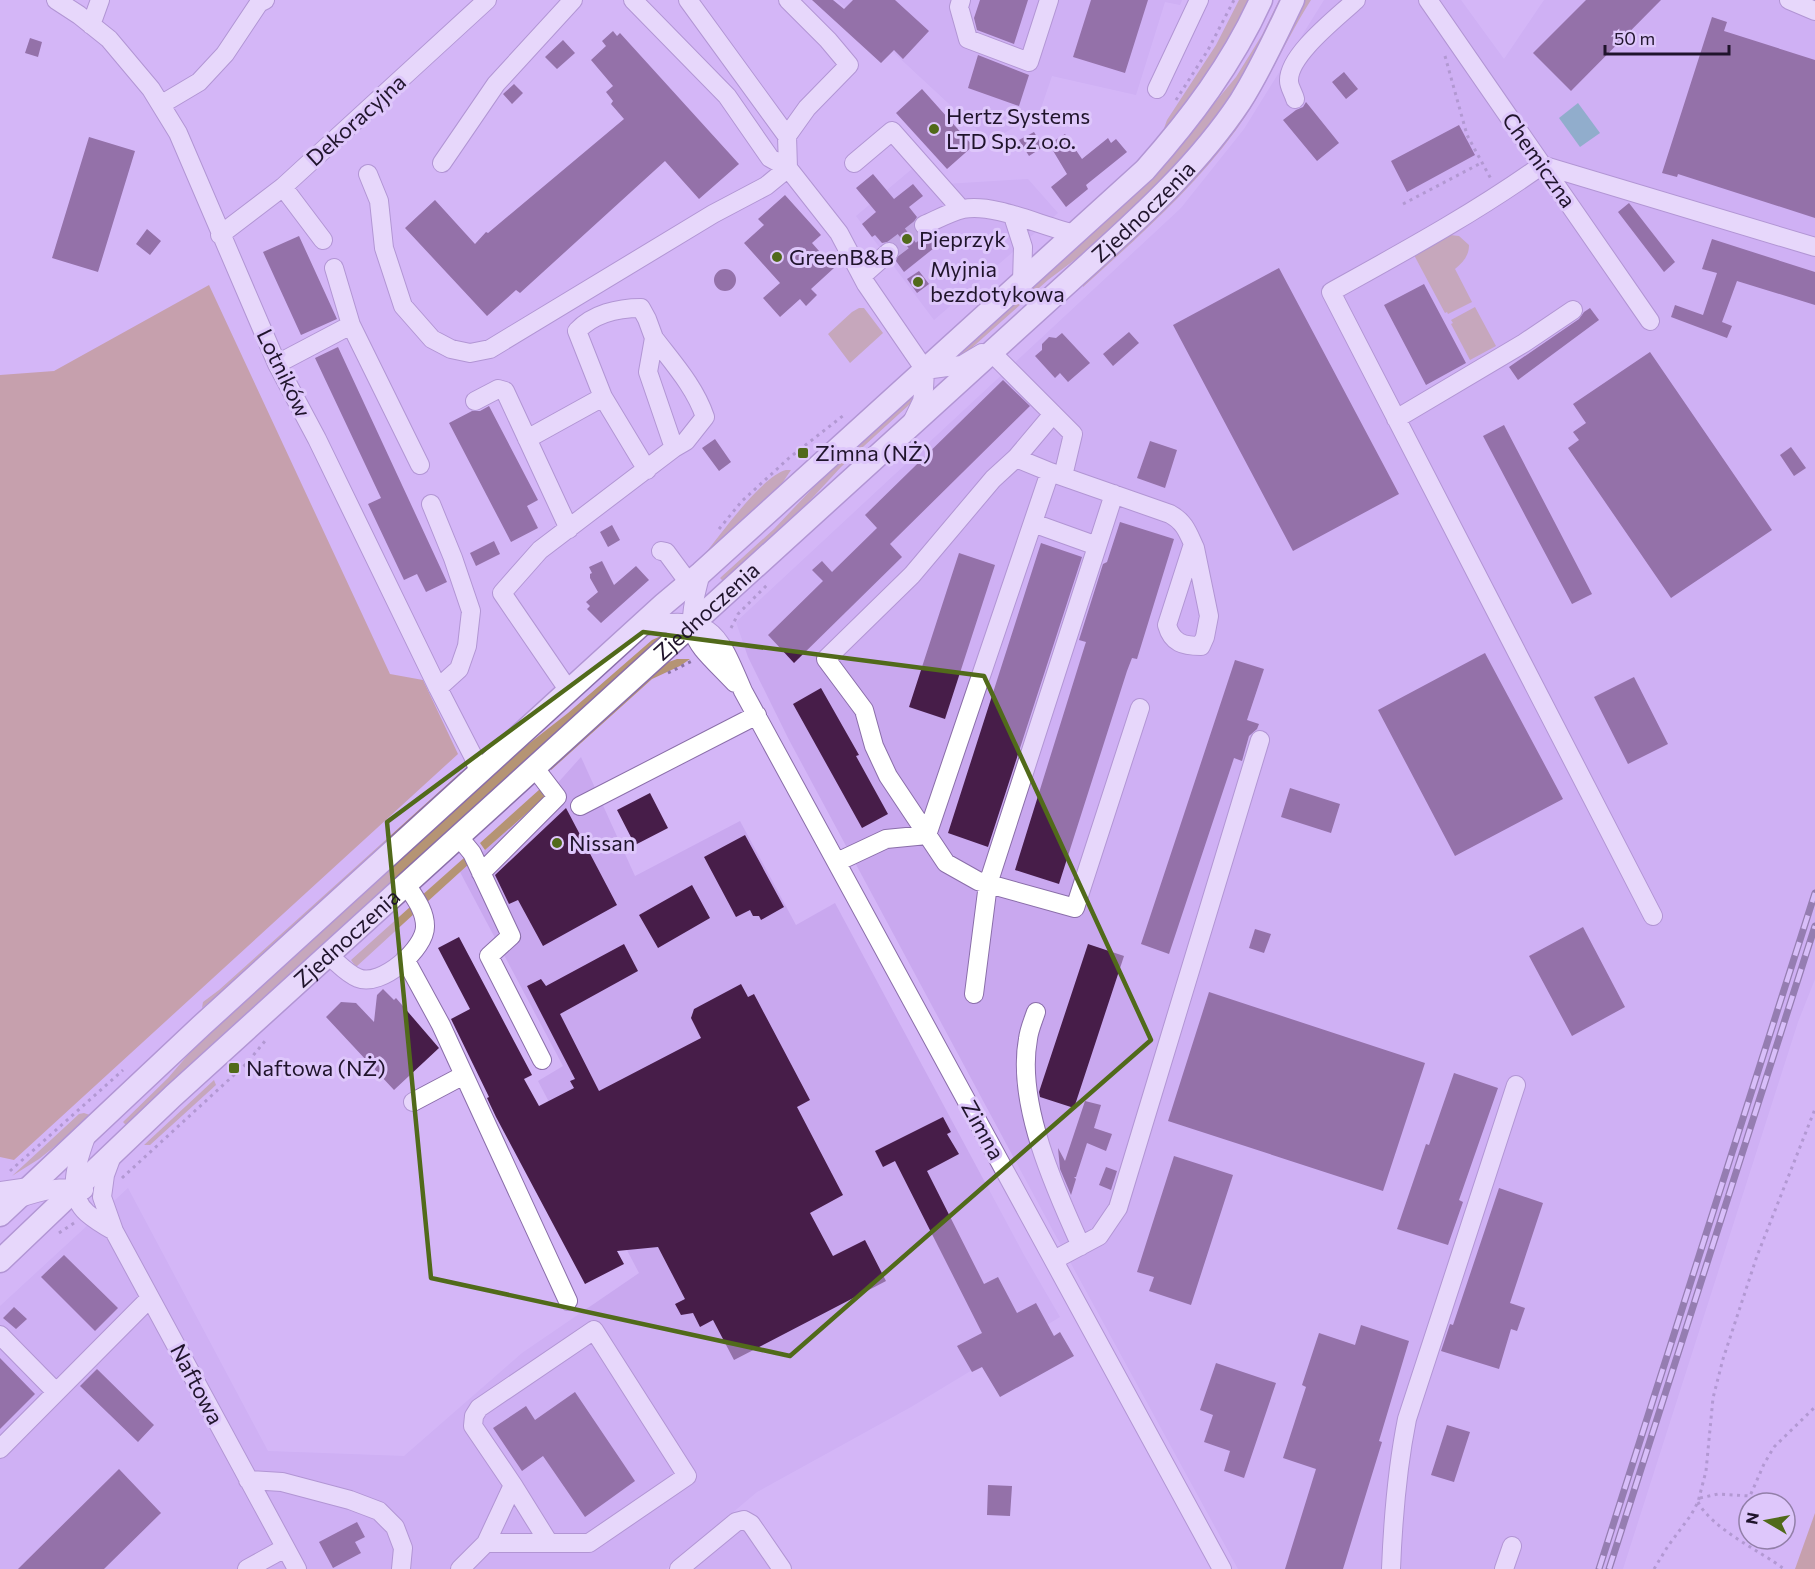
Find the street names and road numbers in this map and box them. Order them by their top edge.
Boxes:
street label: Dekoracyjna [300,68,411,171]
street label: Chemiczna [1497,107,1582,213]
street label: Zjednoczenia [1086,155,1200,268]
street label: Lotników [252,324,317,422]
street label: Zjednoczenia [648,556,765,666]
street label: Zjednoczenia [288,883,405,993]
street label: Zimna [956,1095,1011,1164]
street label: Naftowa [165,1339,230,1429]

